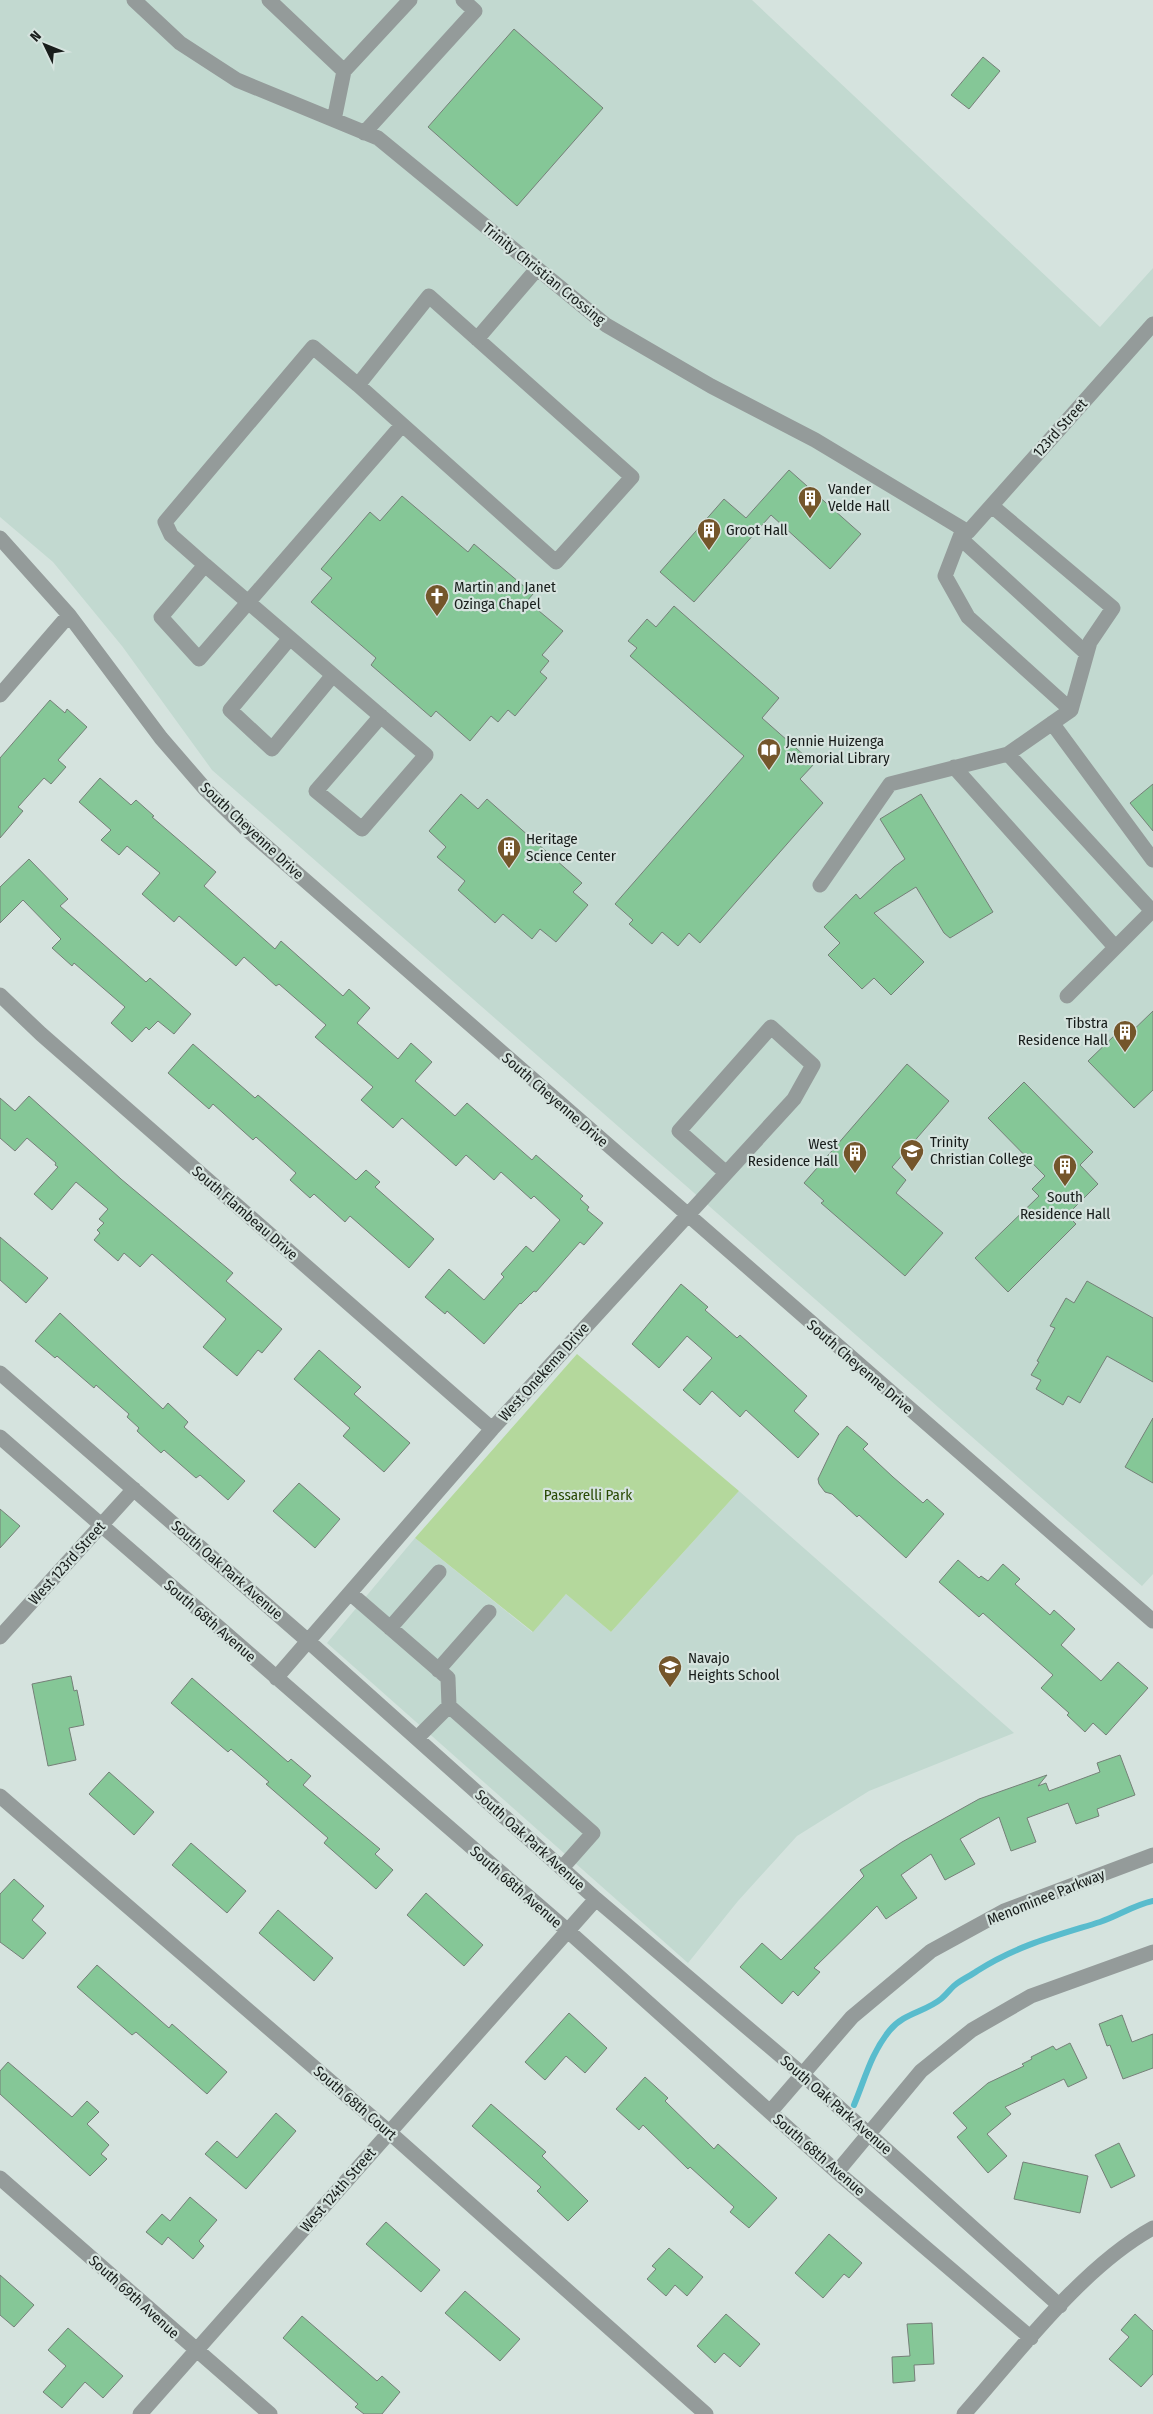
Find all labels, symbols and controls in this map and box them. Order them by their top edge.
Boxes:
north arrow [20,20,70,70]
text: N [27,28,45,45]
street label: Trinity Christian Crossing [479,219,609,329]
street label: 123rd Street [1029,395,1091,461]
place label: Vander Velde Hall [828,480,890,515]
building icon: Vander Velde Hall [797,485,823,519]
building icon: Groot Hall [696,517,722,551]
place label: Groot Hall [726,521,788,539]
place label: Martin and Janet Ozinga Chapel [454,578,556,613]
church icon: Martin and Janet Ozinga Chapel [424,583,450,617]
place label: Jennie Huizenga Memorial Library [786,732,890,767]
library icon: Jennie Huizenga Memorial Library [756,737,782,771]
street label: South Cheyenne Drive [197,778,307,884]
place label: Heritage Science Center [526,830,617,865]
building icon: Heritage Science Center [496,835,522,869]
place label: Tibstra Residence Hall [1018,1014,1108,1049]
building icon: Tibstra Residence Hall [1112,1019,1138,1053]
street label: South Cheyenne Drive [498,1049,612,1151]
place label: Trinity Christian College [930,1133,1033,1168]
place label: West Residence Hall [748,1135,838,1170]
school or university icon: Trinity Christian College [899,1138,925,1172]
building icon: West Residence Hall [842,1140,868,1174]
building icon: South Residence Hall [1052,1153,1078,1187]
street label: South Flambeau Drive [188,1162,302,1264]
place label: South Residence Hall [1020,1188,1110,1223]
street label: South Cheyenne Drive [803,1316,917,1418]
street label: West Onekema Drive [495,1319,593,1425]
park label: Passarelli Park [544,1486,632,1504]
street label: South Oak Park Avenue [168,1517,286,1623]
street label: West 123rd Street [25,1518,109,1608]
street label: South 68th Avenue [160,1576,260,1666]
place label: Navajo Heights School [688,1649,780,1684]
school or university icon: Navajo Heights School [657,1654,683,1688]
street label: South Oak Park Avenue [471,1786,589,1894]
street label: South 68th Avenue [466,1842,566,1932]
street label: Menominee Parkway [984,1865,1108,1929]
street label: South Oak Park Avenue [777,2052,895,2158]
street label: South 68th Court [310,2062,400,2144]
street label: South 68th Avenue [769,2110,869,2200]
street label: West 124th Street [296,2144,380,2236]
street label: South 69th Avenue [85,2252,183,2342]

